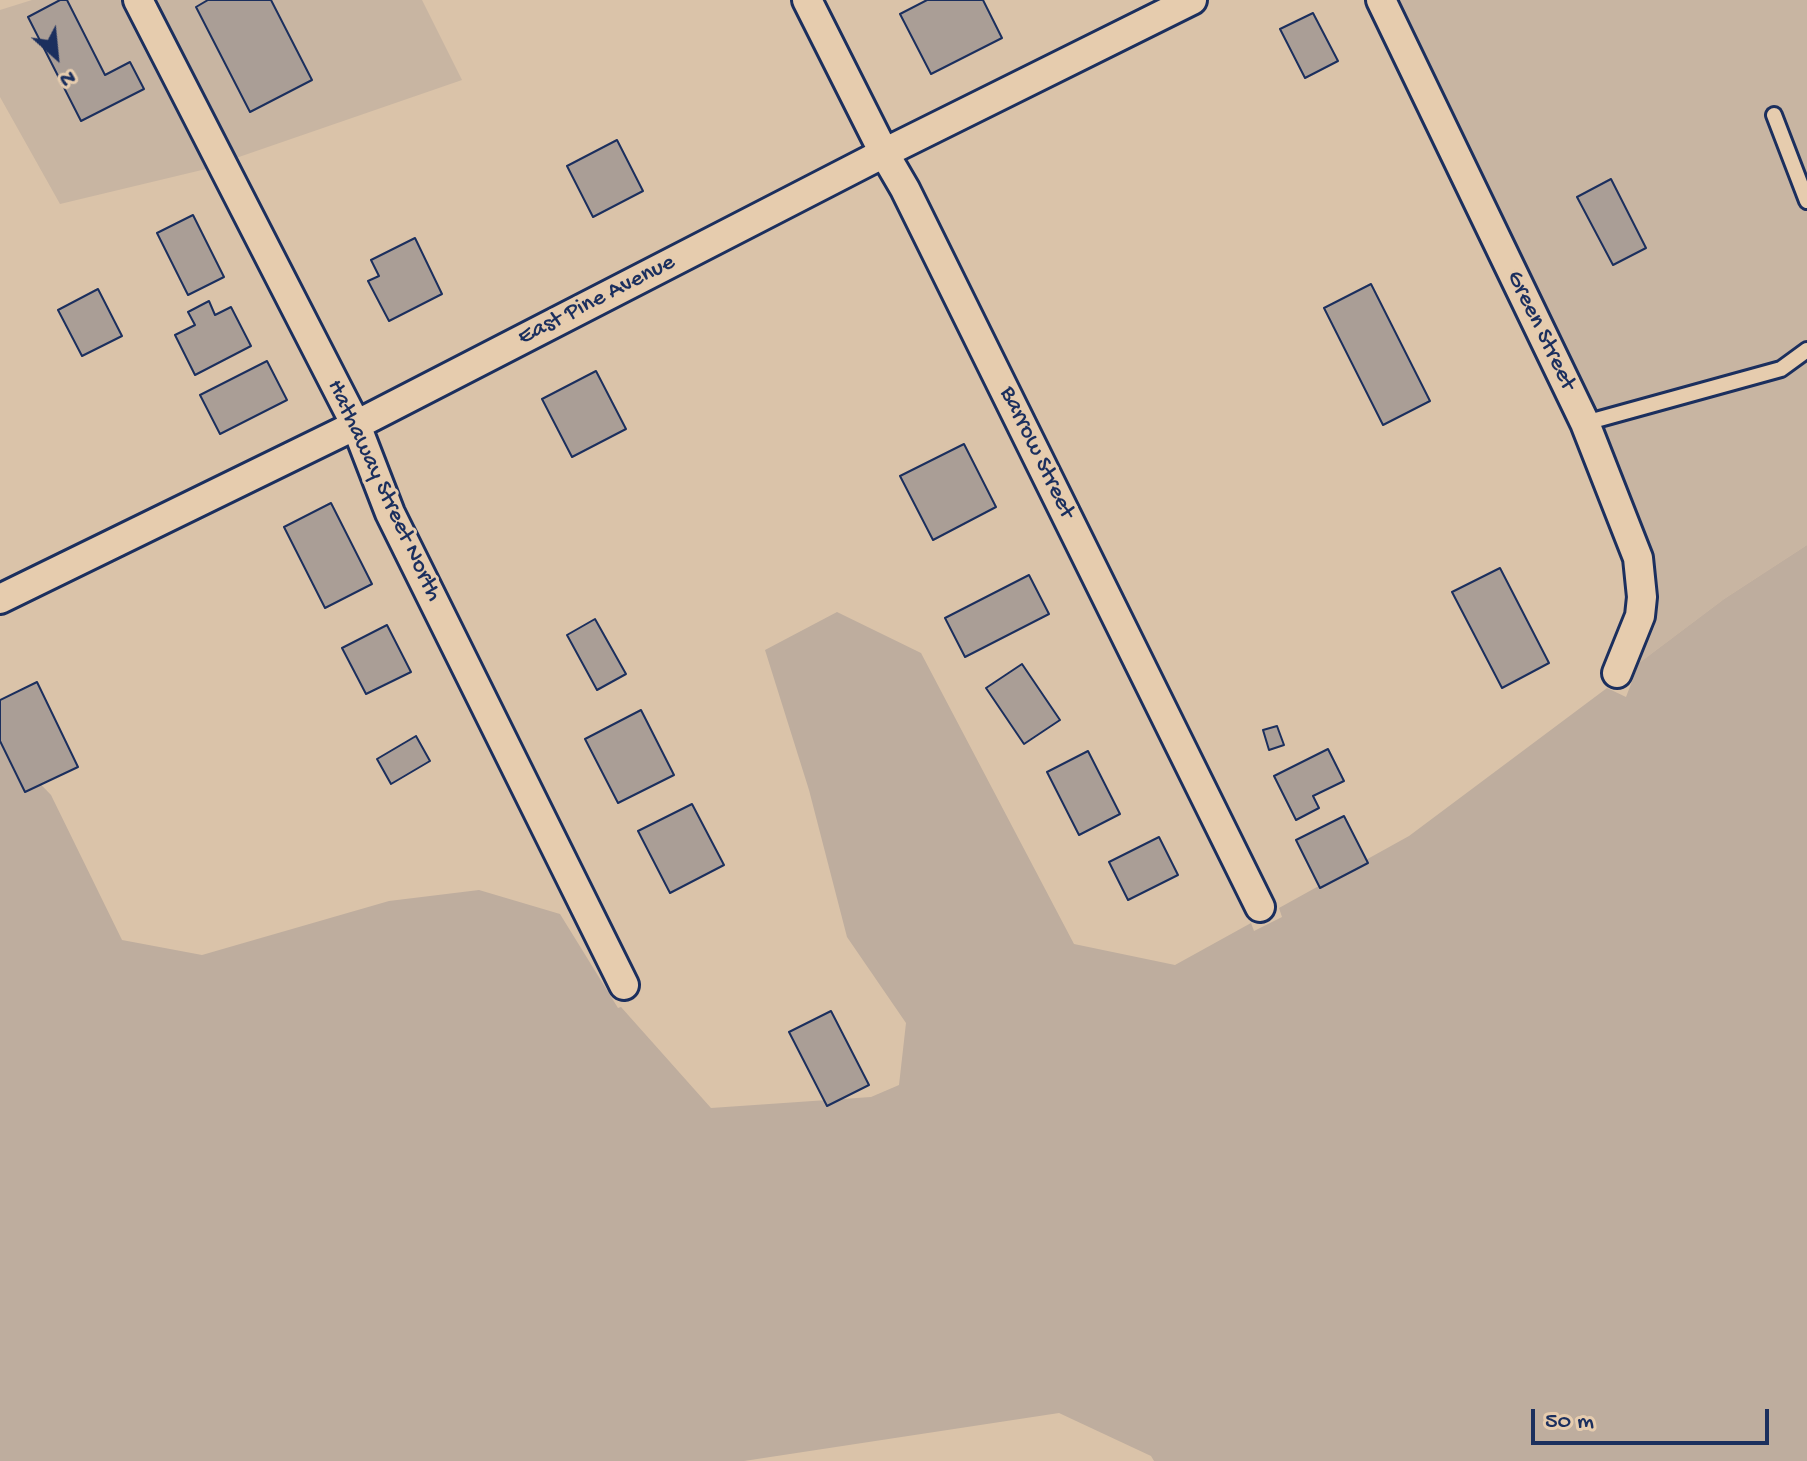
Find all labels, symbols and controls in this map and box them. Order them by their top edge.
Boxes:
north arrow [16,16,96,96]
text: N [55,63,79,92]
street label: East Pine Avenue [514,249,680,353]
street label: Green Street [1499,266,1581,396]
street label: Hathaway Street North [319,376,447,606]
street label: Barrow Street [992,382,1080,524]
scale bar [1535,1393,1773,1443]
text: 50 m [1545,1408,1594,1437]

